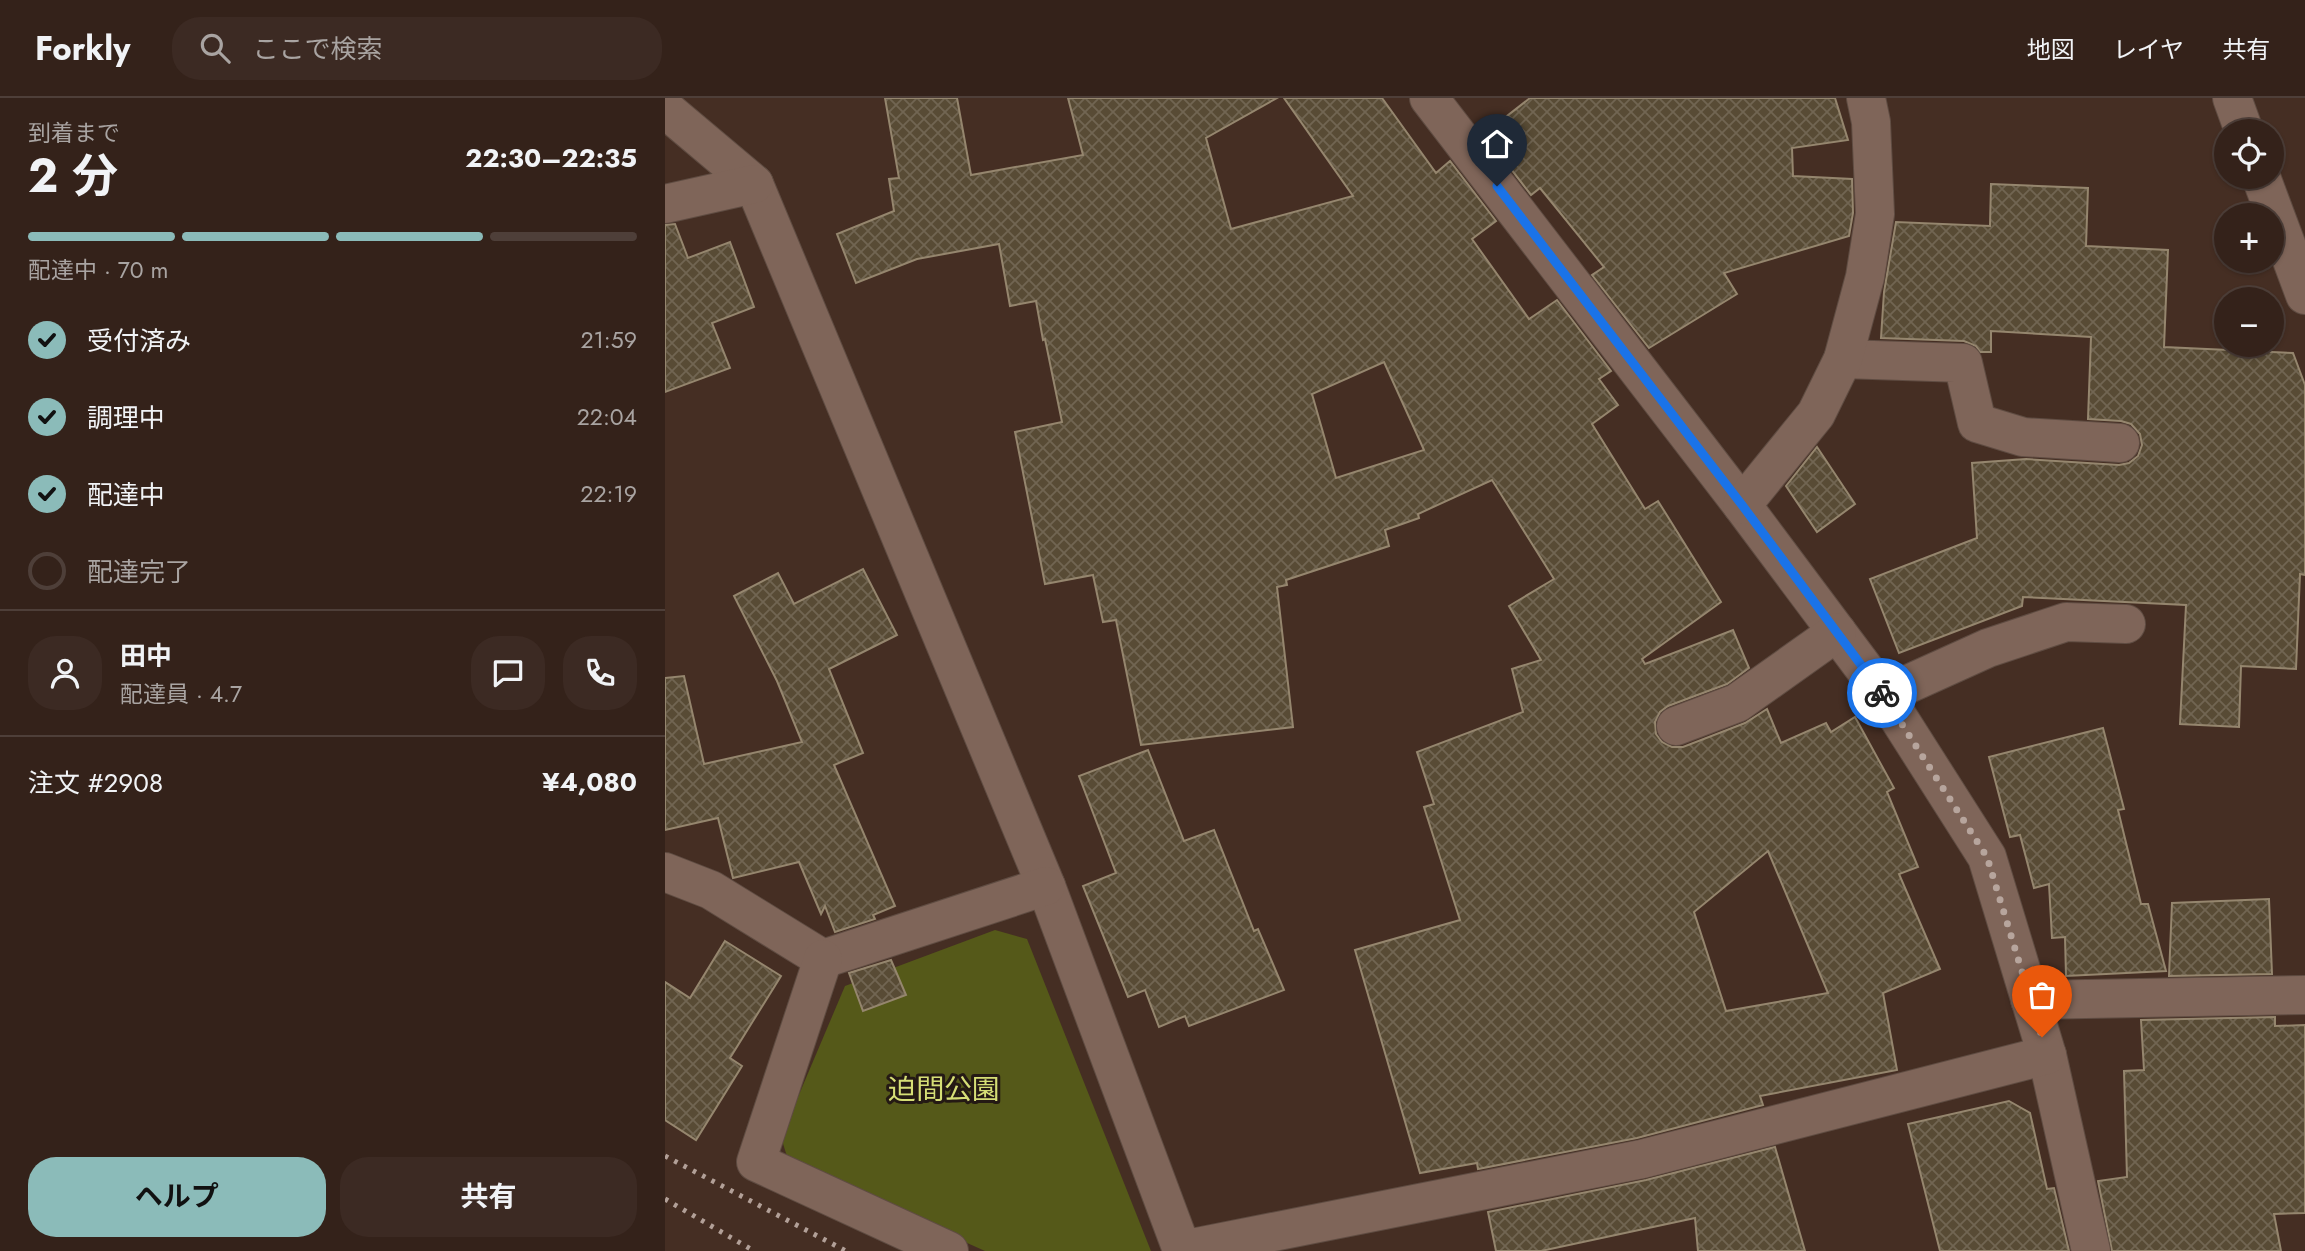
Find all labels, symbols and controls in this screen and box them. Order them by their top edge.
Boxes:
search box [172,17,662,80]
text: Forkly [35,25,130,72]
icon: search [196,29,234,67]
text: ここで検索 [252,30,382,68]
text: 地図 [2027,32,2075,67]
text: レイヤ [2113,32,2184,67]
text: 共有 [2222,32,2270,67]
pin [1467,114,1527,186]
text: 到着まで [28,116,120,150]
map controls [2214,119,2284,357]
button: locate [2214,119,2284,189]
icon: home [1478,125,1516,163]
text: 22:30–22:35 [465,139,637,177]
text: 2 分 [28,143,118,209]
button: + [2214,203,2284,273]
text: 配達中 · 70 m [28,253,168,287]
button: − [2214,287,2284,357]
icon: check [28,321,66,359]
text: 受付済み [87,322,191,360]
text: 21:59 [580,323,637,357]
icon: check [28,398,66,436]
text: 調理中 [87,399,165,437]
text: 22:04 [577,400,637,434]
icon: check [28,475,66,513]
text: 配達中 [87,476,165,514]
text: 22:19 [580,477,637,511]
text: 配達完了 [87,553,191,591]
button: person [28,636,102,710]
button: chat [471,636,545,710]
button: phone [563,636,637,710]
text: 田中 [120,637,172,675]
courier [1847,658,1917,728]
icon: bike [1863,674,1901,712]
text: 配達員 · 4.7 [120,677,242,711]
text: ¥4,080 [542,763,637,801]
text: 注文 #2908 [28,764,163,802]
pin [2012,965,2072,1037]
icon: bag [2023,976,2061,1014]
park label: 迫間公園 [888,1069,1000,1110]
button: ヘルプ [28,1157,326,1237]
button: 共有 [340,1157,637,1237]

